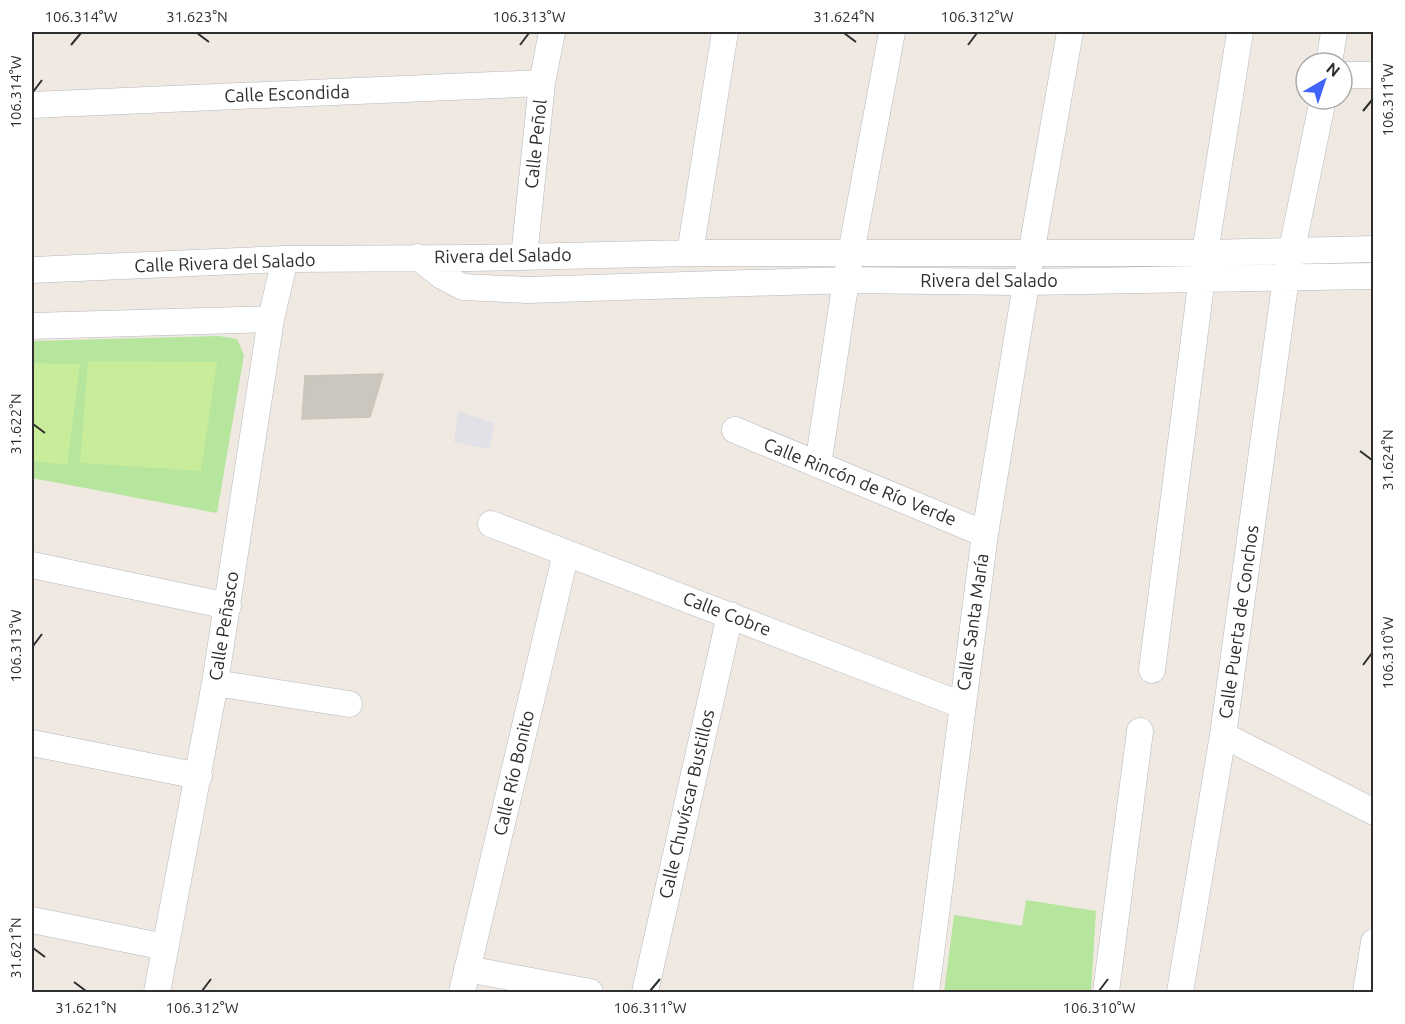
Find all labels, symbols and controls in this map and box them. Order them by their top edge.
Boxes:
text: 106.314°W [44,8,118,25]
text: 31.623°N [166,8,228,25]
text: 106.313°W [492,8,566,25]
text: 31.624°N [813,8,875,25]
text: 106.312°W [940,8,1014,25]
north arrow [1294,51,1354,111]
text: 106.314°W [7,55,24,129]
text: N [1323,59,1344,80]
text: 106.311°W [1379,63,1396,137]
street label: Calle Escondida [224,81,350,105]
street label: Calle Peñol [520,98,550,190]
street label: Rivera del Salado [434,244,572,266]
street label: Calle Rivera del Salado [134,249,316,275]
street label: Rivera del Salado [920,270,1058,290]
text: 31.622°N [7,393,24,455]
text: 31.624°N [1379,429,1396,491]
street label: Calle Rincón de Río Verde [761,433,960,529]
street label: Calle Puerta de Conchos [1215,524,1262,720]
street label: Calle Santa María [952,552,992,692]
street label: Calle Peñasco [205,570,242,682]
street label: Calle Cobre [681,587,774,639]
text: 106.313°W [7,609,24,683]
text: 106.310°W [1379,616,1396,690]
street label: Calle Chuvíscar Bustillos [655,707,718,900]
street label: Calle Río Bonito [489,708,537,837]
text: 31.621°N [7,917,24,979]
text: 31.621°N [55,999,117,1016]
text: 106.312°W [165,999,239,1016]
text: 106.311°W [613,999,687,1016]
text: 106.310°W [1062,999,1136,1016]

